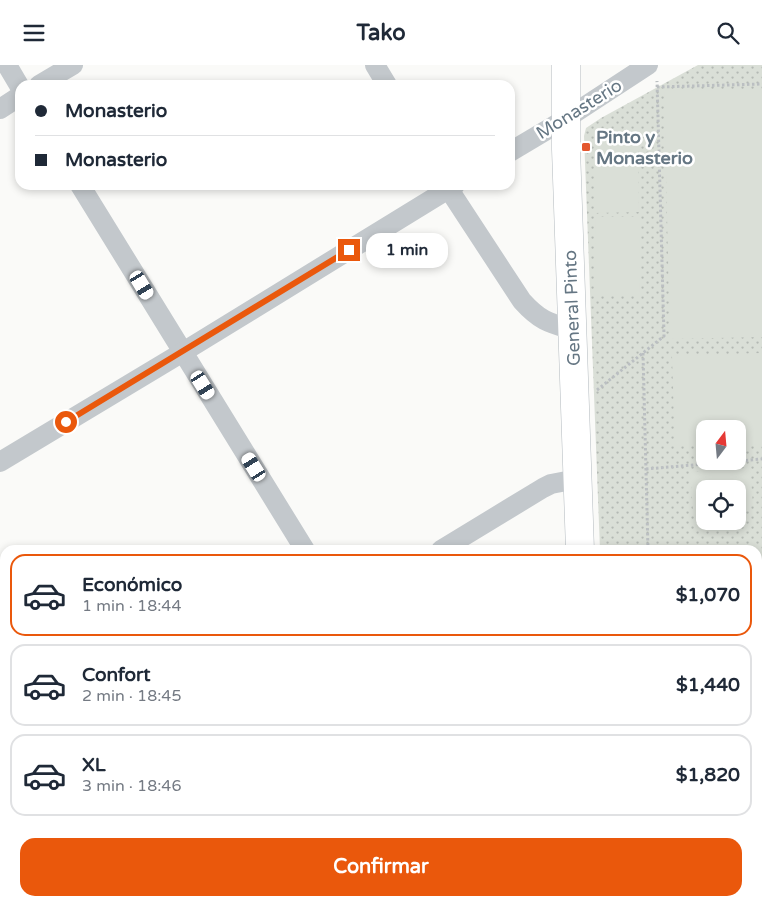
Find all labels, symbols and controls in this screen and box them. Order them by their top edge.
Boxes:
icon: menu [20,19,48,47]
icon: search [714,19,742,47]
text: Tako [356,20,406,46]
street label: Monasterio [532,74,626,144]
text: Monasterio [65,100,167,122]
place label: Pinto y Monasterio [596,126,693,169]
marker: Pinto y Monasterio [580,141,592,153]
text: Monasterio [65,149,167,171]
callout: 1 min [366,233,449,267]
route end [338,239,360,261]
text: 1 min [386,240,428,260]
street label: General Pinto [559,250,585,366]
car [127,268,156,302]
car [188,368,217,402]
route start [55,411,77,433]
north arrow [696,420,746,470]
map controls [696,420,746,530]
car [239,450,268,484]
button: locate [696,480,746,530]
icon: car [22,573,67,618]
text: Económico [82,574,182,596]
text: $1,070 [676,584,740,606]
text: 1 min · 18:44 [82,596,181,616]
icon: car [22,663,67,708]
text: Confort [82,664,151,686]
text: $1,440 [676,674,740,696]
text: 2 min · 18:45 [82,686,181,706]
icon: car [22,753,67,798]
text: XL [82,754,106,776]
text: $1,820 [676,764,740,786]
text: 3 min · 18:46 [82,776,181,796]
button: Confirmar [20,838,742,896]

